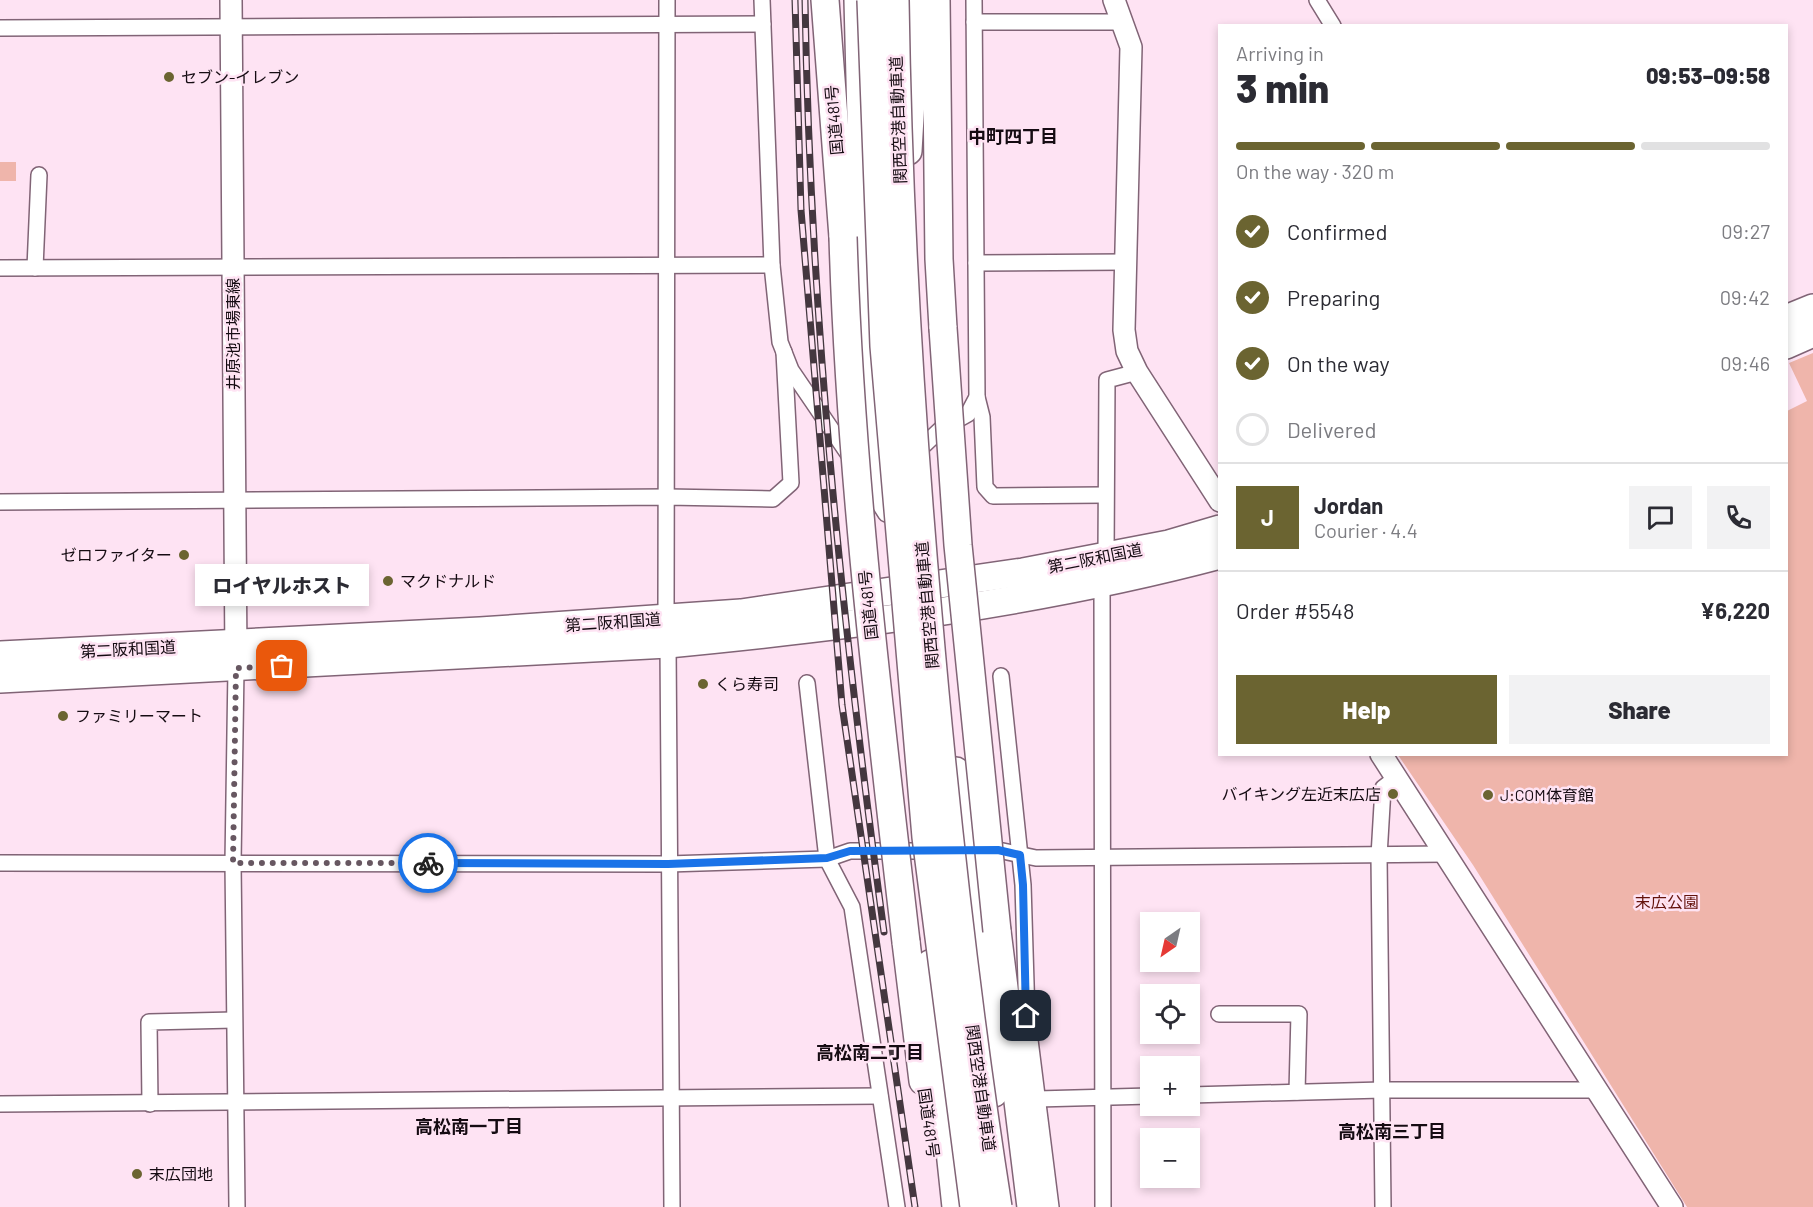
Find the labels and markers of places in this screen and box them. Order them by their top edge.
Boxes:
place label: セブン-イレブン [181,67,299,86]
marker: セブン-イレブン [162,70,176,84]
place label: ゼロファイター [61,545,172,564]
marker: ゼロファイター [177,548,191,562]
callout: ロイヤルホスト [195,564,369,606]
place label: マクドナルド [400,571,496,590]
marker: マクドナルド [381,574,395,588]
pin [256,640,307,691]
place label: くら寿司 [715,674,779,693]
marker: くら寿司 [696,677,710,691]
place label: ファミリーマート [75,706,203,725]
marker: ファミリーマート [56,709,70,723]
place label: バイキング左近末広店 [1221,784,1381,803]
place label: J:COM体育館 [1500,785,1594,804]
marker: バイキング左近末広店 [1386,787,1400,801]
marker: J:COM体育館 [1481,788,1495,802]
pin [1000,990,1051,1041]
place label: 末広団地 [149,1164,213,1183]
marker: 末広団地 [130,1167,144,1181]

